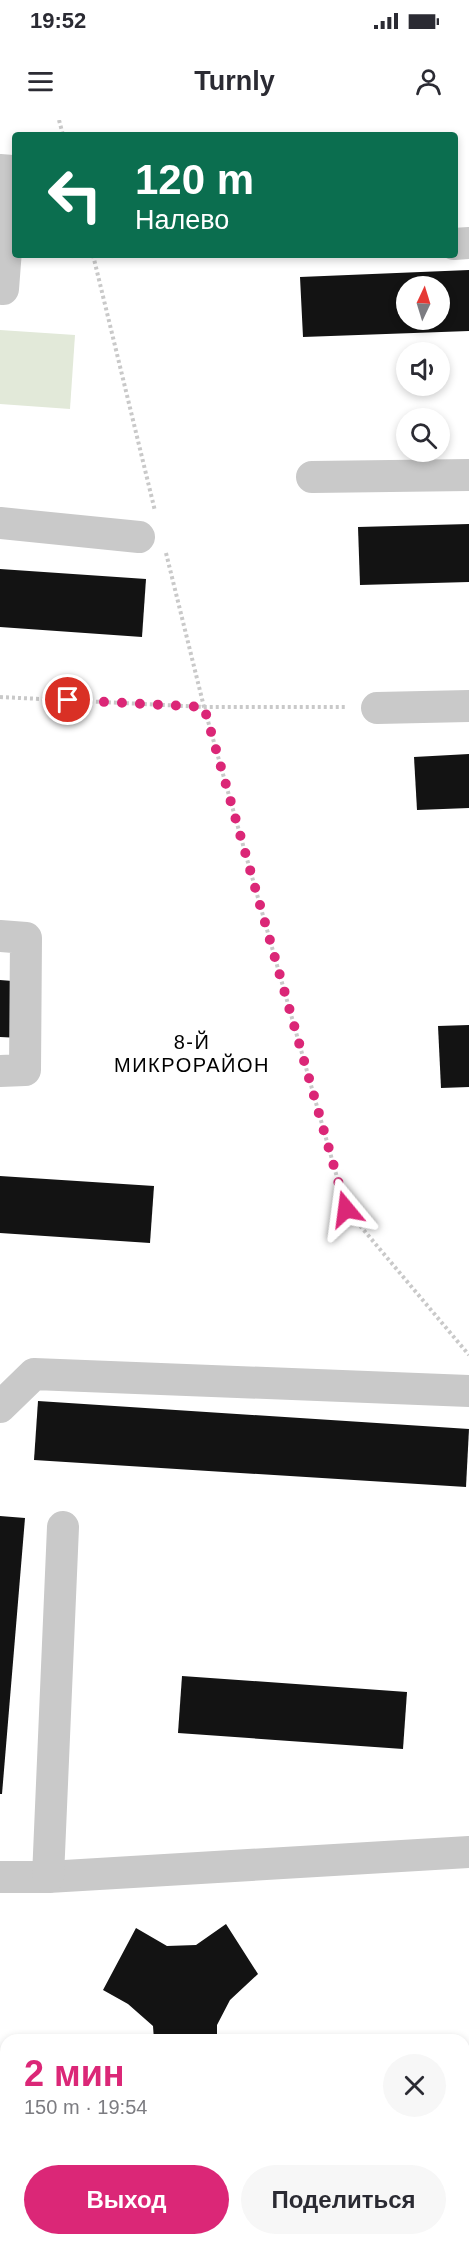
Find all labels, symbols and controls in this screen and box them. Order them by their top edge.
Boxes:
text: 19:52 [30,8,86,33]
icon: menu [24,65,57,98]
icon: person [412,65,445,98]
text: Turnly [194,66,275,96]
icon: left [36,156,114,234]
text: 120 m [135,156,254,203]
text: Налево [135,205,229,235]
north arrow [396,276,450,330]
map controls [396,276,450,462]
button: sound [396,342,450,396]
button: search [396,408,450,462]
pin [42,674,93,725]
icon: arrive [51,683,84,716]
district label: 8-Й МИКРОРАЙОН [114,1030,270,1076]
position arrow [314,1177,378,1241]
text: 2 мин [24,2053,125,2094]
button: close [383,2054,446,2117]
text: 150 m · 19:54 [24,2096,147,2118]
button: Выход [24,2165,229,2234]
button: Поделиться [241,2165,446,2234]

